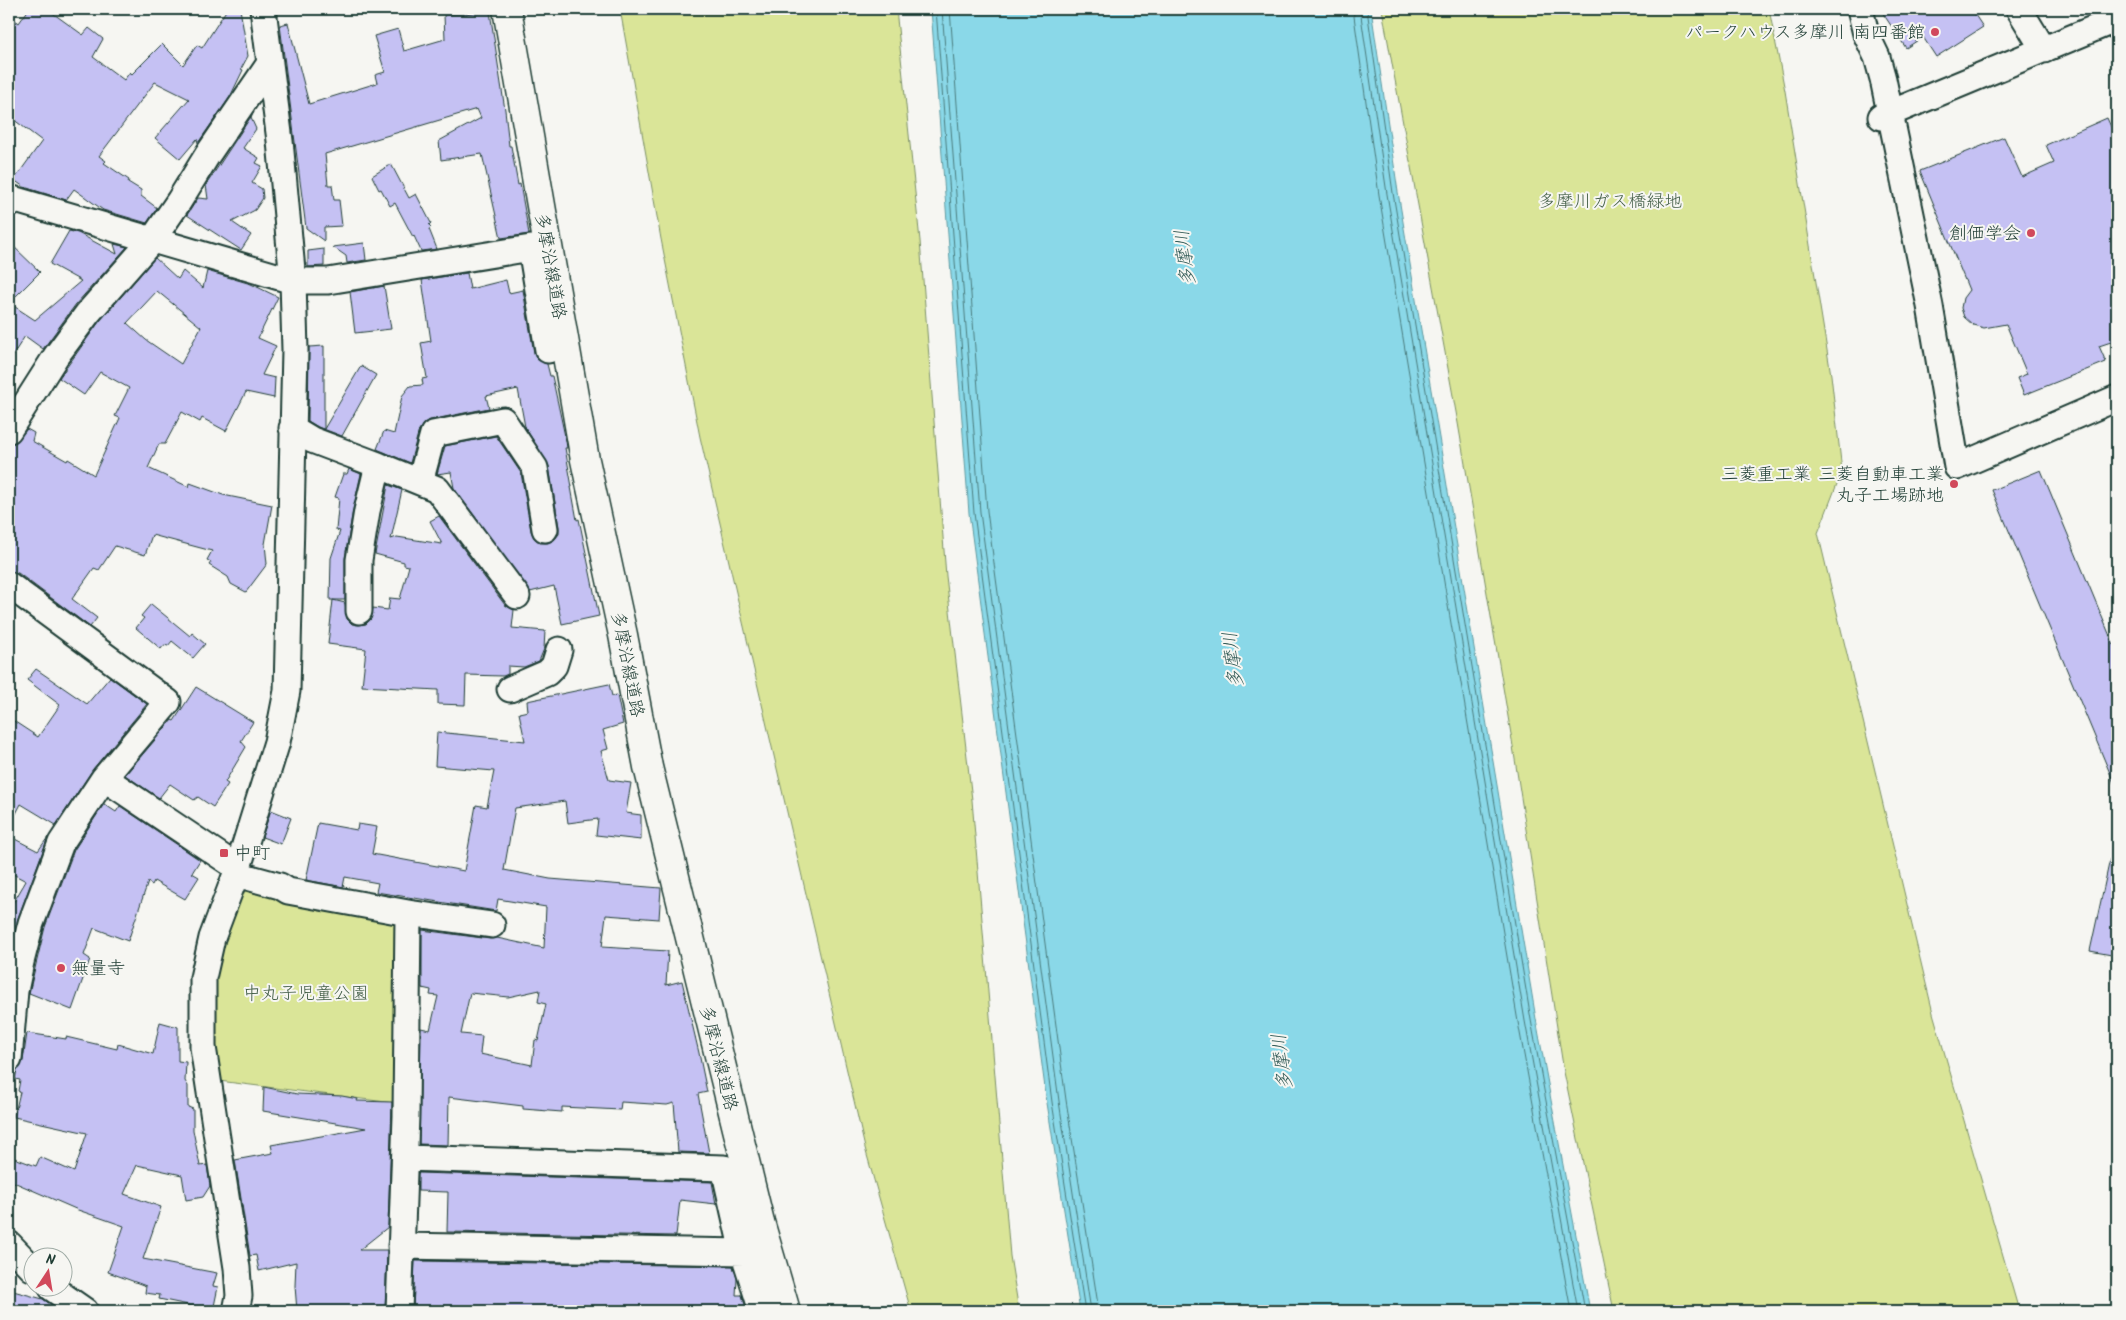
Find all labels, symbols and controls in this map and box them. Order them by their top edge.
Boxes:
place label: パークハウス多摩川 南四番館 [1685,19,1925,48]
marker: パークハウス多摩川 南四番館 [1929,26,1941,38]
park label: 多摩川ガス橋緑地 [1538,188,1682,217]
street label: 多摩沿線道路 [526,211,573,322]
place label: 創価学会 [1949,220,2021,249]
marker: 創価学会 [2025,227,2037,239]
water label: 多摩川 [1168,228,1204,288]
place label: 三菱重工業 三菱自動車工業 丸子工場跡地 [1721,461,1944,511]
marker: 三菱重工業 三菱自動車工業 丸子工場跡地 [1948,478,1960,490]
street label: 多摩沿線道路 [602,609,651,720]
water label: 多摩川 [1216,630,1252,690]
place label: 中町 [234,840,270,869]
marker: 中町 [218,847,230,859]
place label: 無量寺 [71,955,125,984]
marker: 無量寺 [55,962,67,974]
park label: 中丸子児童公園 [243,980,369,1009]
street label: 多摩沿線道路 [690,1002,745,1114]
water label: 多摩川 [1265,1032,1301,1092]
north arrow [22,1248,72,1298]
text: N [44,1249,57,1272]

